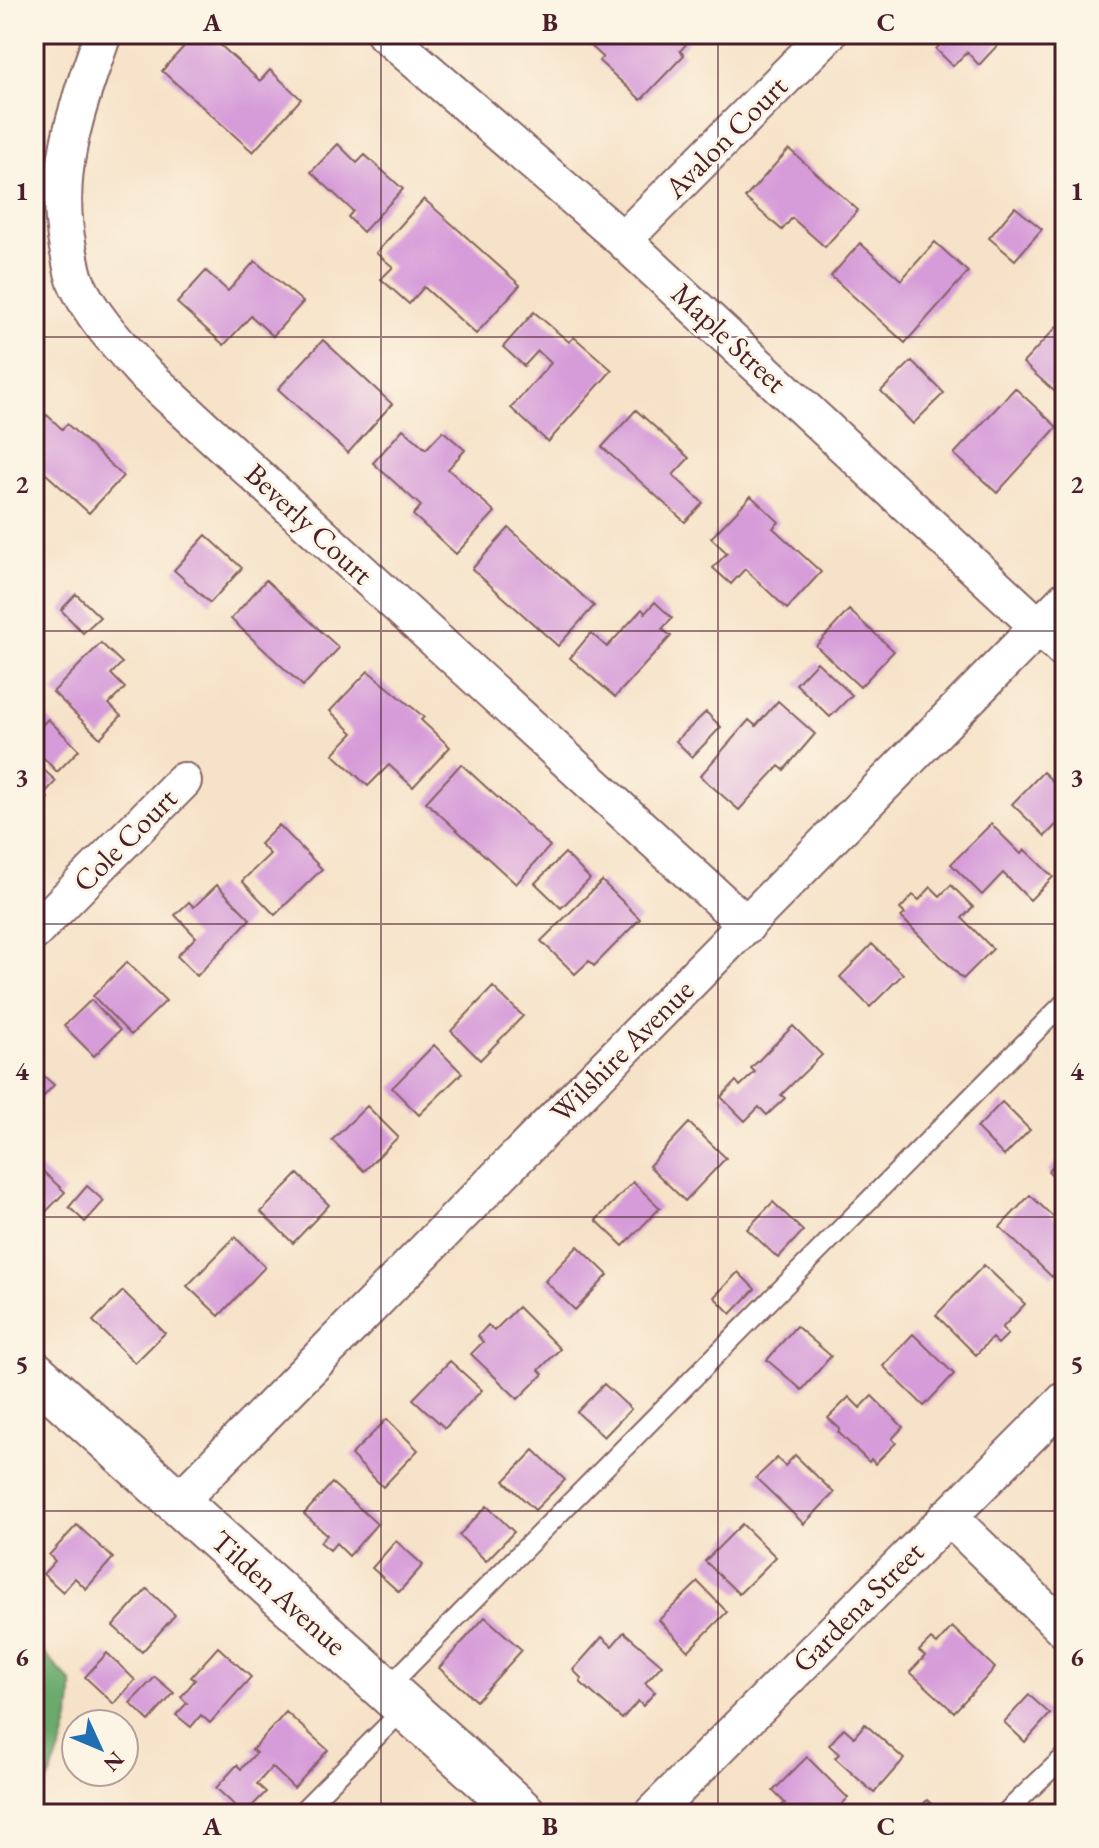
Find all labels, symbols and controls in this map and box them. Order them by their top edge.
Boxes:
text: A [202,5,222,39]
text: B [542,5,558,39]
text: C [877,5,895,39]
street label: Avalon Court [655,66,796,207]
text: 1 [15,174,29,208]
text: 1 [1070,174,1084,208]
street label: Maple Street [663,274,796,402]
street label: Beverly Court [237,454,382,593]
text: 2 [15,467,29,501]
text: 2 [1070,467,1084,501]
text: 3 [15,760,29,794]
text: 3 [1070,760,1084,794]
street label: Cole Court [64,779,186,900]
street label: Wilshire Avenue [541,970,702,1131]
text: 4 [15,1054,29,1088]
text: 4 [1070,1054,1084,1088]
text: 5 [15,1347,29,1381]
text: 5 [1070,1347,1084,1381]
street label: Tilden Avenue [203,1521,355,1664]
street label: Gardena Street [784,1532,932,1681]
text: 6 [15,1640,29,1674]
text: 6 [1070,1640,1084,1674]
north arrow [60,1708,140,1788]
text: N [97,1745,131,1778]
text: A [202,1809,222,1843]
text: B [542,1809,558,1843]
text: C [877,1809,895,1843]

